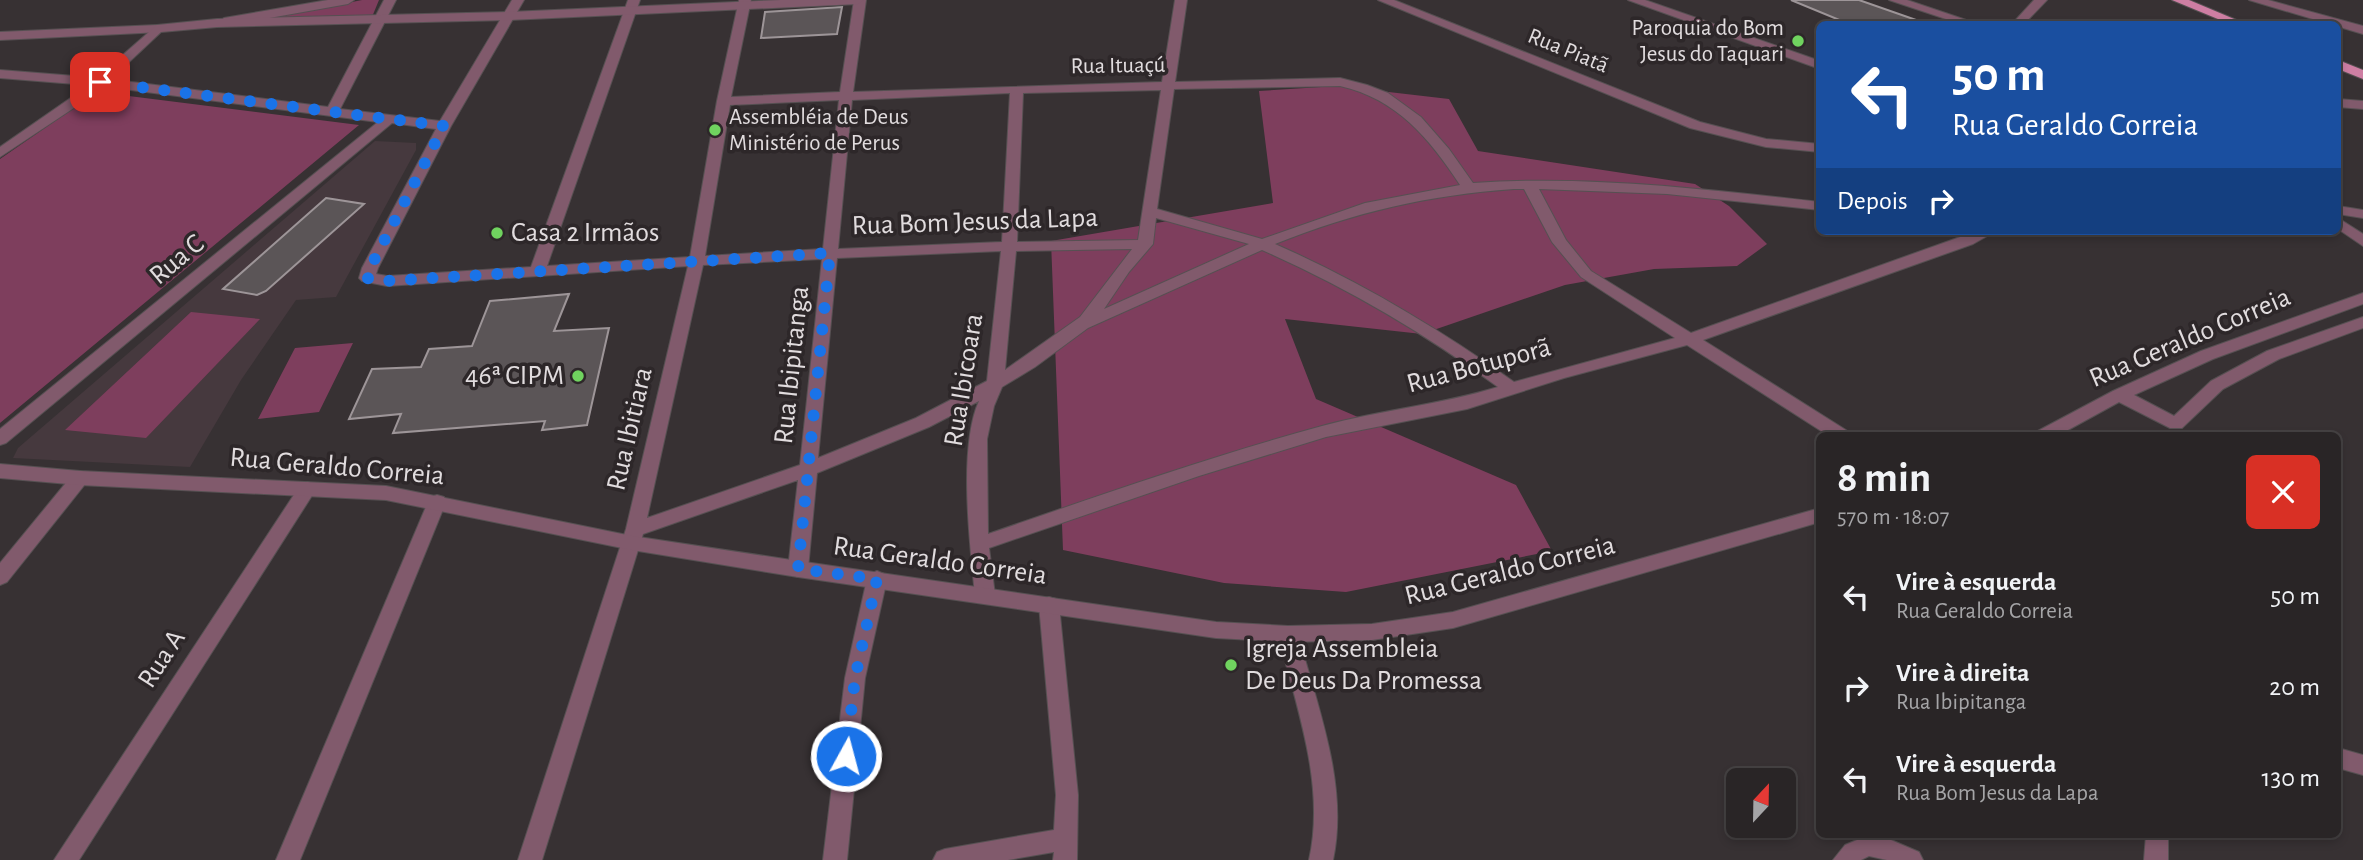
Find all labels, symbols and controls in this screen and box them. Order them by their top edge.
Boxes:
place label: Paroquia do Bom Jesus do Taquari [1632,17,1784,66]
street label: Rua Piatã [1524,24,1612,78]
marker: Paroquia do Bom Jesus do Taquari [1790,33,1806,49]
icon: left [1837,49,1928,140]
text: 50 m [1952,51,2046,100]
pin [70,52,130,112]
street label: Rua Ituaçú [1070,54,1166,78]
icon: arrive [81,63,119,101]
place label: Assembléia de Deus Ministério de Perus [729,106,908,155]
text: Rua Geraldo Correia [1952,109,2198,141]
marker: Assembléia de Deus Ministério de Perus [707,122,723,138]
icon: right [1922,182,1960,220]
text: Depois [1837,188,1908,214]
street label: Rua Bom Jesus da Lapa [851,204,1099,240]
place label: Casa 2 Irmãos [511,219,659,247]
marker: Casa 2 Irmãos [489,225,505,241]
street label: Rua C [144,230,210,290]
street label: Rua Geraldo Correia [2085,283,2295,393]
street label: Rua Ibipitanga [770,285,814,445]
street label: Rua Ibicoara [940,311,988,449]
street label: Rua Botuporã [1404,333,1554,399]
place label: 46ª CIPM [465,362,564,390]
street label: Rua Ibitiara [602,365,658,493]
marker: 46ª CIPM [570,368,586,384]
street label: Rua Geraldo Correia [228,444,446,490]
button: close [2246,455,2320,529]
text: 8 min [1837,457,1931,499]
text: 570 m · 18:07 [1837,506,1949,529]
street label: Rua Geraldo Correia [1402,531,1618,611]
street label: Rua Geraldo Correia [831,532,1049,590]
text: Vire à esquerda [1896,569,2057,595]
icon: left [1837,578,1875,616]
text: 50 m [2270,583,2320,609]
text: Rua Geraldo Correia [1896,600,2073,623]
street label: Rua A [133,625,191,693]
place label: Igreja Assembleia De Deus Da Promessa [1245,635,1482,695]
marker: Igreja Assembleia De Deus Da Promessa [1223,657,1239,673]
text: Vire à direita [1896,660,2030,686]
icon: right [1837,669,1875,707]
text: 20 m [2269,674,2320,700]
text: Rua Ibipitanga [1896,691,2026,714]
position arrow [809,719,883,793]
text: Vire à esquerda [1896,751,2057,777]
icon: left [1837,760,1875,798]
text: 130 m [2262,765,2320,791]
north arrow [1726,768,1796,838]
map controls [1726,768,1796,838]
text: Rua Bom Jesus da Lapa [1896,782,2099,805]

